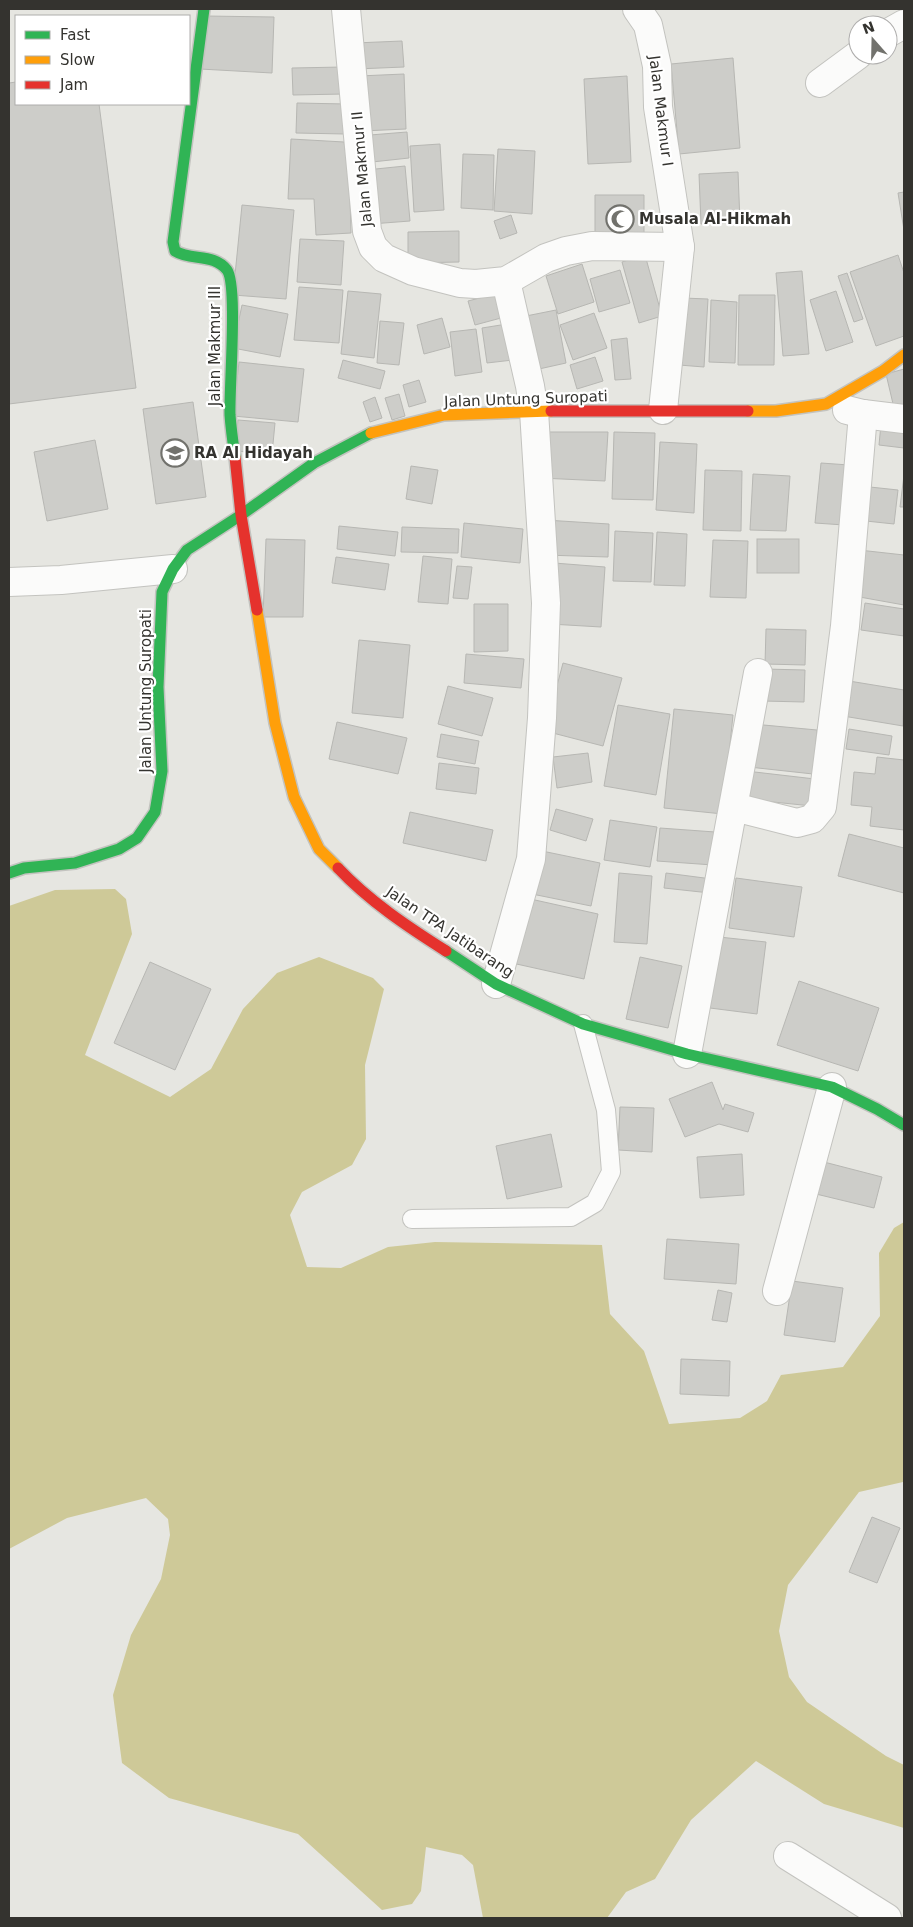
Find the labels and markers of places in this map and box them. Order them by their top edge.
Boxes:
mosque icon: Musala Al-Hikmah [605,204,635,234]
place label: Musala Al-Hikmah [639,210,791,228]
school or university icon: RA Al Hidayah [160,438,190,468]
place label: RA Al Hidayah [194,444,313,462]

